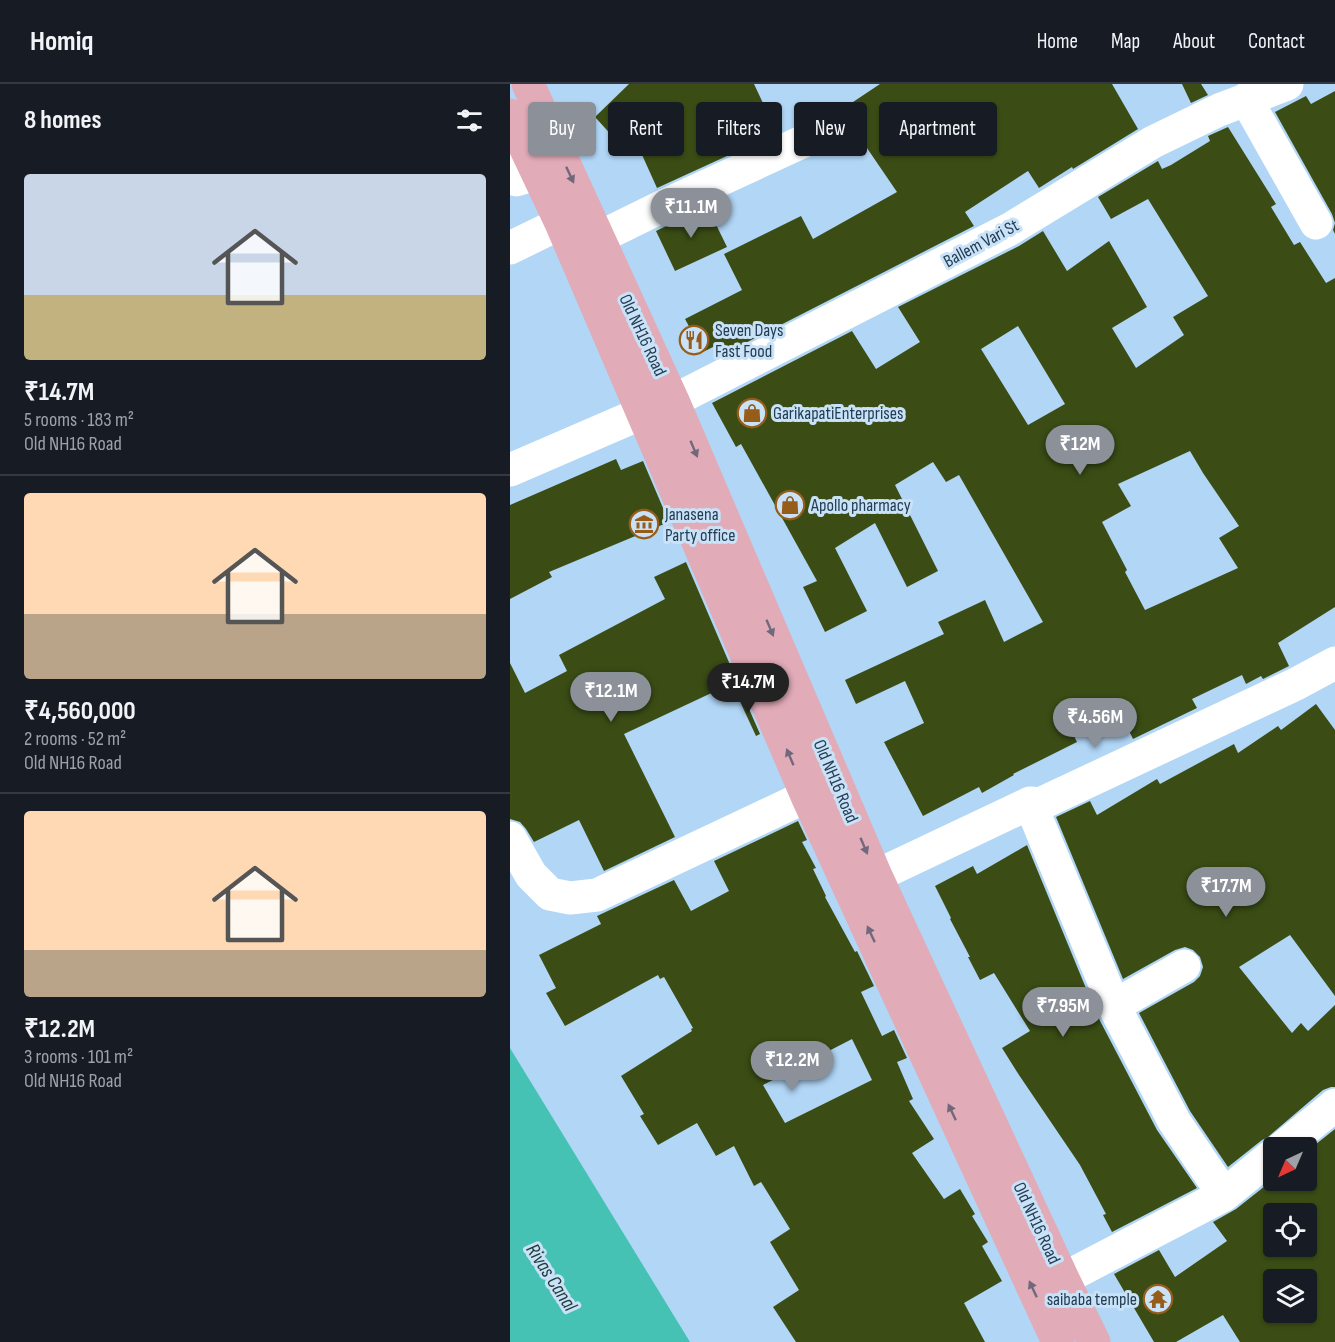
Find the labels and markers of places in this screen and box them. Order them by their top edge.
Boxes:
pin: ₹11.1M [642,188,740,239]
place label: Seven Days Fast Food [715,320,783,362]
restaurant icon: Seven Days Fast Food [678,324,710,356]
shop icon: GarikapatiEnterprises [736,397,768,429]
place label: GarikapatiEnterprises [773,403,903,424]
pin: ₹12M [1044,425,1116,476]
shop icon: Apollo pharmacy [774,489,806,521]
place label: Apollo pharmacy [810,495,911,516]
place label: Janasena Party office [664,504,735,546]
museum icon: Janasena Party office [628,508,660,540]
pin: ₹14.7M [699,663,797,714]
pin: ₹12.1M [562,672,660,723]
pin: ₹4.56M [1046,698,1144,749]
pin: ₹17.7M [1177,867,1275,918]
pin: ₹7.95M [1014,987,1112,1038]
pin: ₹12.2M [743,1041,841,1092]
temple icon: saibaba temple [1142,1283,1174,1315]
place label: saibaba temple [1047,1289,1137,1310]

